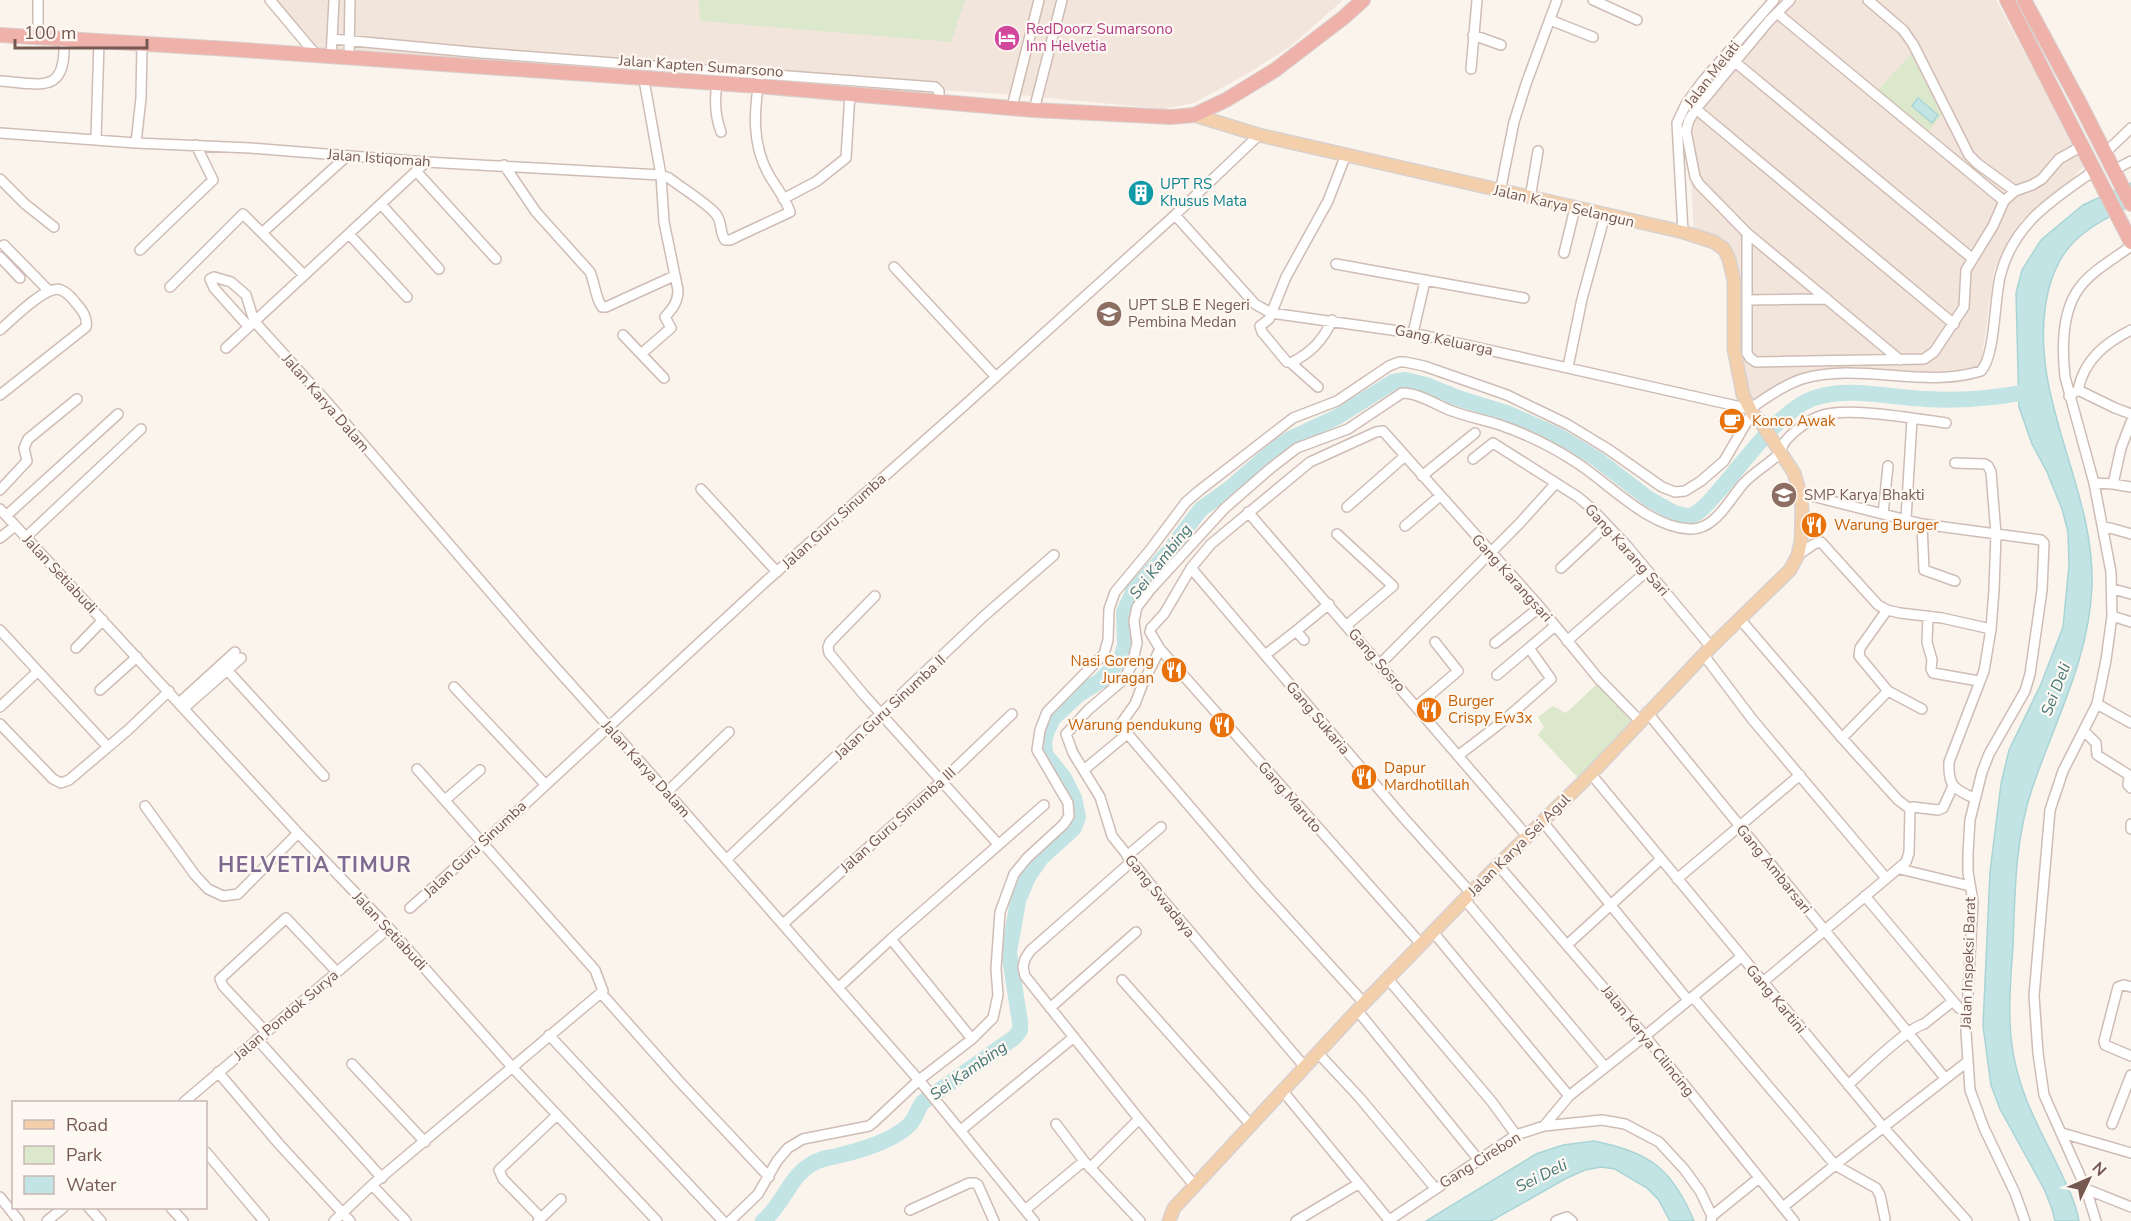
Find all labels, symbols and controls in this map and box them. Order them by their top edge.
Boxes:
scale bar [15,12,147,50]
place label: RedDoorz Sumarsono Inn Helvetia [1026,19,1173,56]
text: 100 m [24,21,76,45]
hotel icon: RedDoorz Sumarsono Inn Helvetia [992,23,1022,53]
street label: Jalan Melati [1679,37,1744,112]
street label: Jalan Kapten Sumarsono [617,50,784,82]
street label: Jalan Istiqomah [326,144,431,172]
place label: UPT RS Khusus Mata [1160,174,1247,211]
building icon: UPT RS Khusus Mata [1126,178,1156,208]
street label: Jalan Karya Selangun [1491,180,1636,232]
place label: UPT SLB E Negeri Pembina Medan [1128,295,1250,332]
school or university icon: UPT SLB E Negeri Pembina Medan [1094,299,1124,329]
street label: Gang Keluarga [1393,320,1495,360]
street label: Jalan Karya Dalam [277,349,374,457]
cafe icon: Konco Awak [1717,406,1747,436]
place label: Konco Awak [1752,411,1836,431]
street label: Jalan Guru Sinumba [777,469,890,574]
school or university icon: SMP Karya Bhakti [1769,480,1799,510]
place label: SMP Karya Bhakti [1804,485,1925,505]
street label: Gang Karang Sari [1580,500,1674,600]
restaurant icon: Warung Burger [1799,510,1829,540]
place label: Warung Burger [1834,515,1939,535]
water label: Sei Kambing [1124,519,1197,604]
street label: Jalan Setiabudi [18,530,102,618]
street label: Gang Karangsari [1467,530,1557,626]
street label: Gang Sosro [1344,624,1410,696]
street label: Jalan Guru Sinumba II [829,650,950,765]
place label: Nasi Goreng Juragan [1071,651,1154,688]
restaurant icon: Nasi Goreng Juragan [1159,655,1189,685]
water label: Sei Deli [2036,659,2076,719]
street label: Gang Sukaria [1281,677,1355,759]
place label: Burger Crispy Ew3x [1448,691,1533,728]
restaurant icon: Burger Crispy Ew3x [1414,695,1444,725]
restaurant icon: Warung pendukung [1207,710,1237,740]
street label: Jalan Karya Dalam [596,715,695,822]
place label: Warung pendukung [1068,715,1202,735]
street label: Gang Maruto [1254,757,1326,837]
place label: Dapur Mardhotillah [1384,758,1470,795]
restaurant icon: Dapur Mardhotillah [1349,762,1379,792]
street label: Jalan Guru Sinumba III [835,763,960,878]
street label: Jalan Karya Sei Agul [1463,789,1575,901]
street label: Jalan Guru Sinumba [419,796,531,903]
street label: Gang Ambarsari [1732,820,1816,918]
street label: Gang Swadaya [1120,850,1200,942]
district label: HELVETIA TIMUR [218,851,412,879]
street label: Jalan Setiabudi [348,887,432,975]
street label: Jalan Inspeksi Barat [1956,896,1980,1031]
street label: Gang Kartini [1741,960,1811,1038]
street label: Jalan Pondok Surya [229,965,343,1065]
street label: Jalan Karya Cilincing [1596,980,1699,1101]
water label: Sei Kambing [925,1036,1012,1106]
legend [12,1101,207,1209]
text: Road [66,1113,108,1137]
street label: Gang Cirebon [1435,1127,1525,1193]
text: Park [66,1143,103,1167]
north arrow [2059,1149,2119,1209]
water label: Sei Deli [1512,1154,1571,1198]
text: N [2087,1157,2111,1181]
text: Water [66,1173,117,1197]

